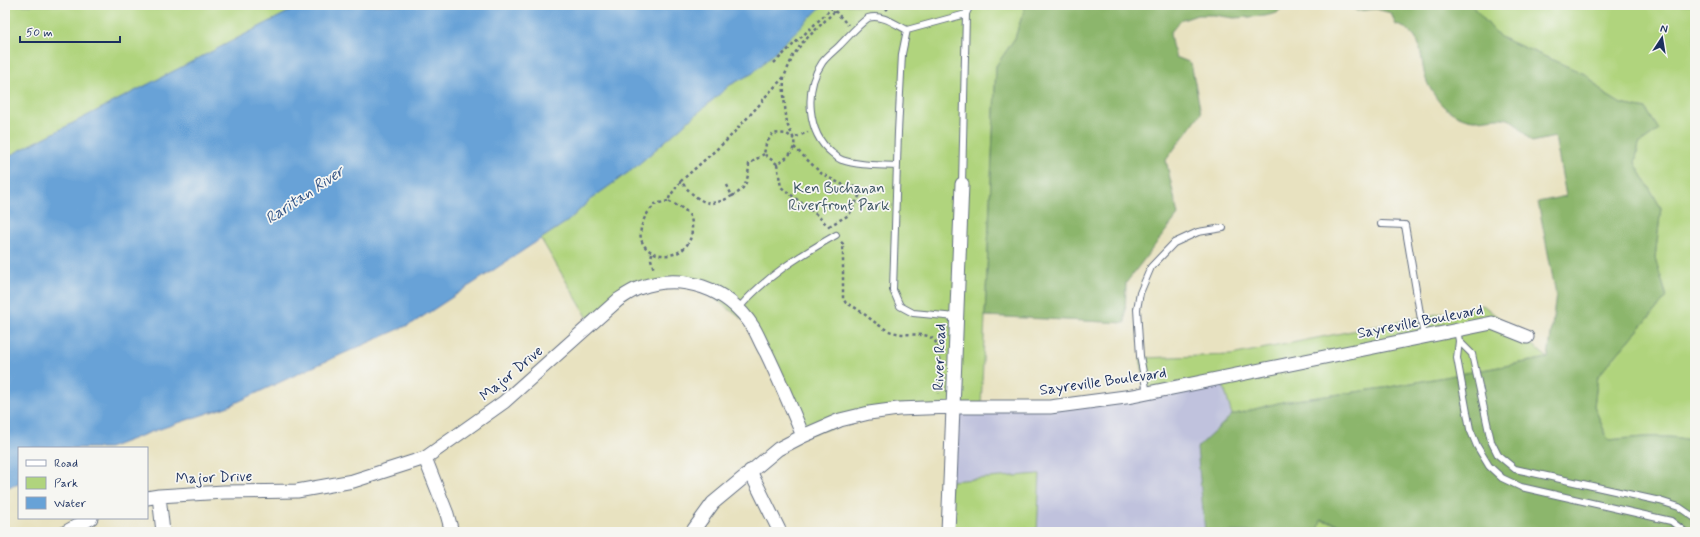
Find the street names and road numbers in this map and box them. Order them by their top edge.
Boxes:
street label: Sayreville Boulevard [1355,300,1485,344]
street label: River Road [929,323,951,391]
street label: Major Drive [476,341,548,406]
street label: Sayreville Boulevard [1038,363,1168,401]
street label: Major Drive [175,467,253,489]

